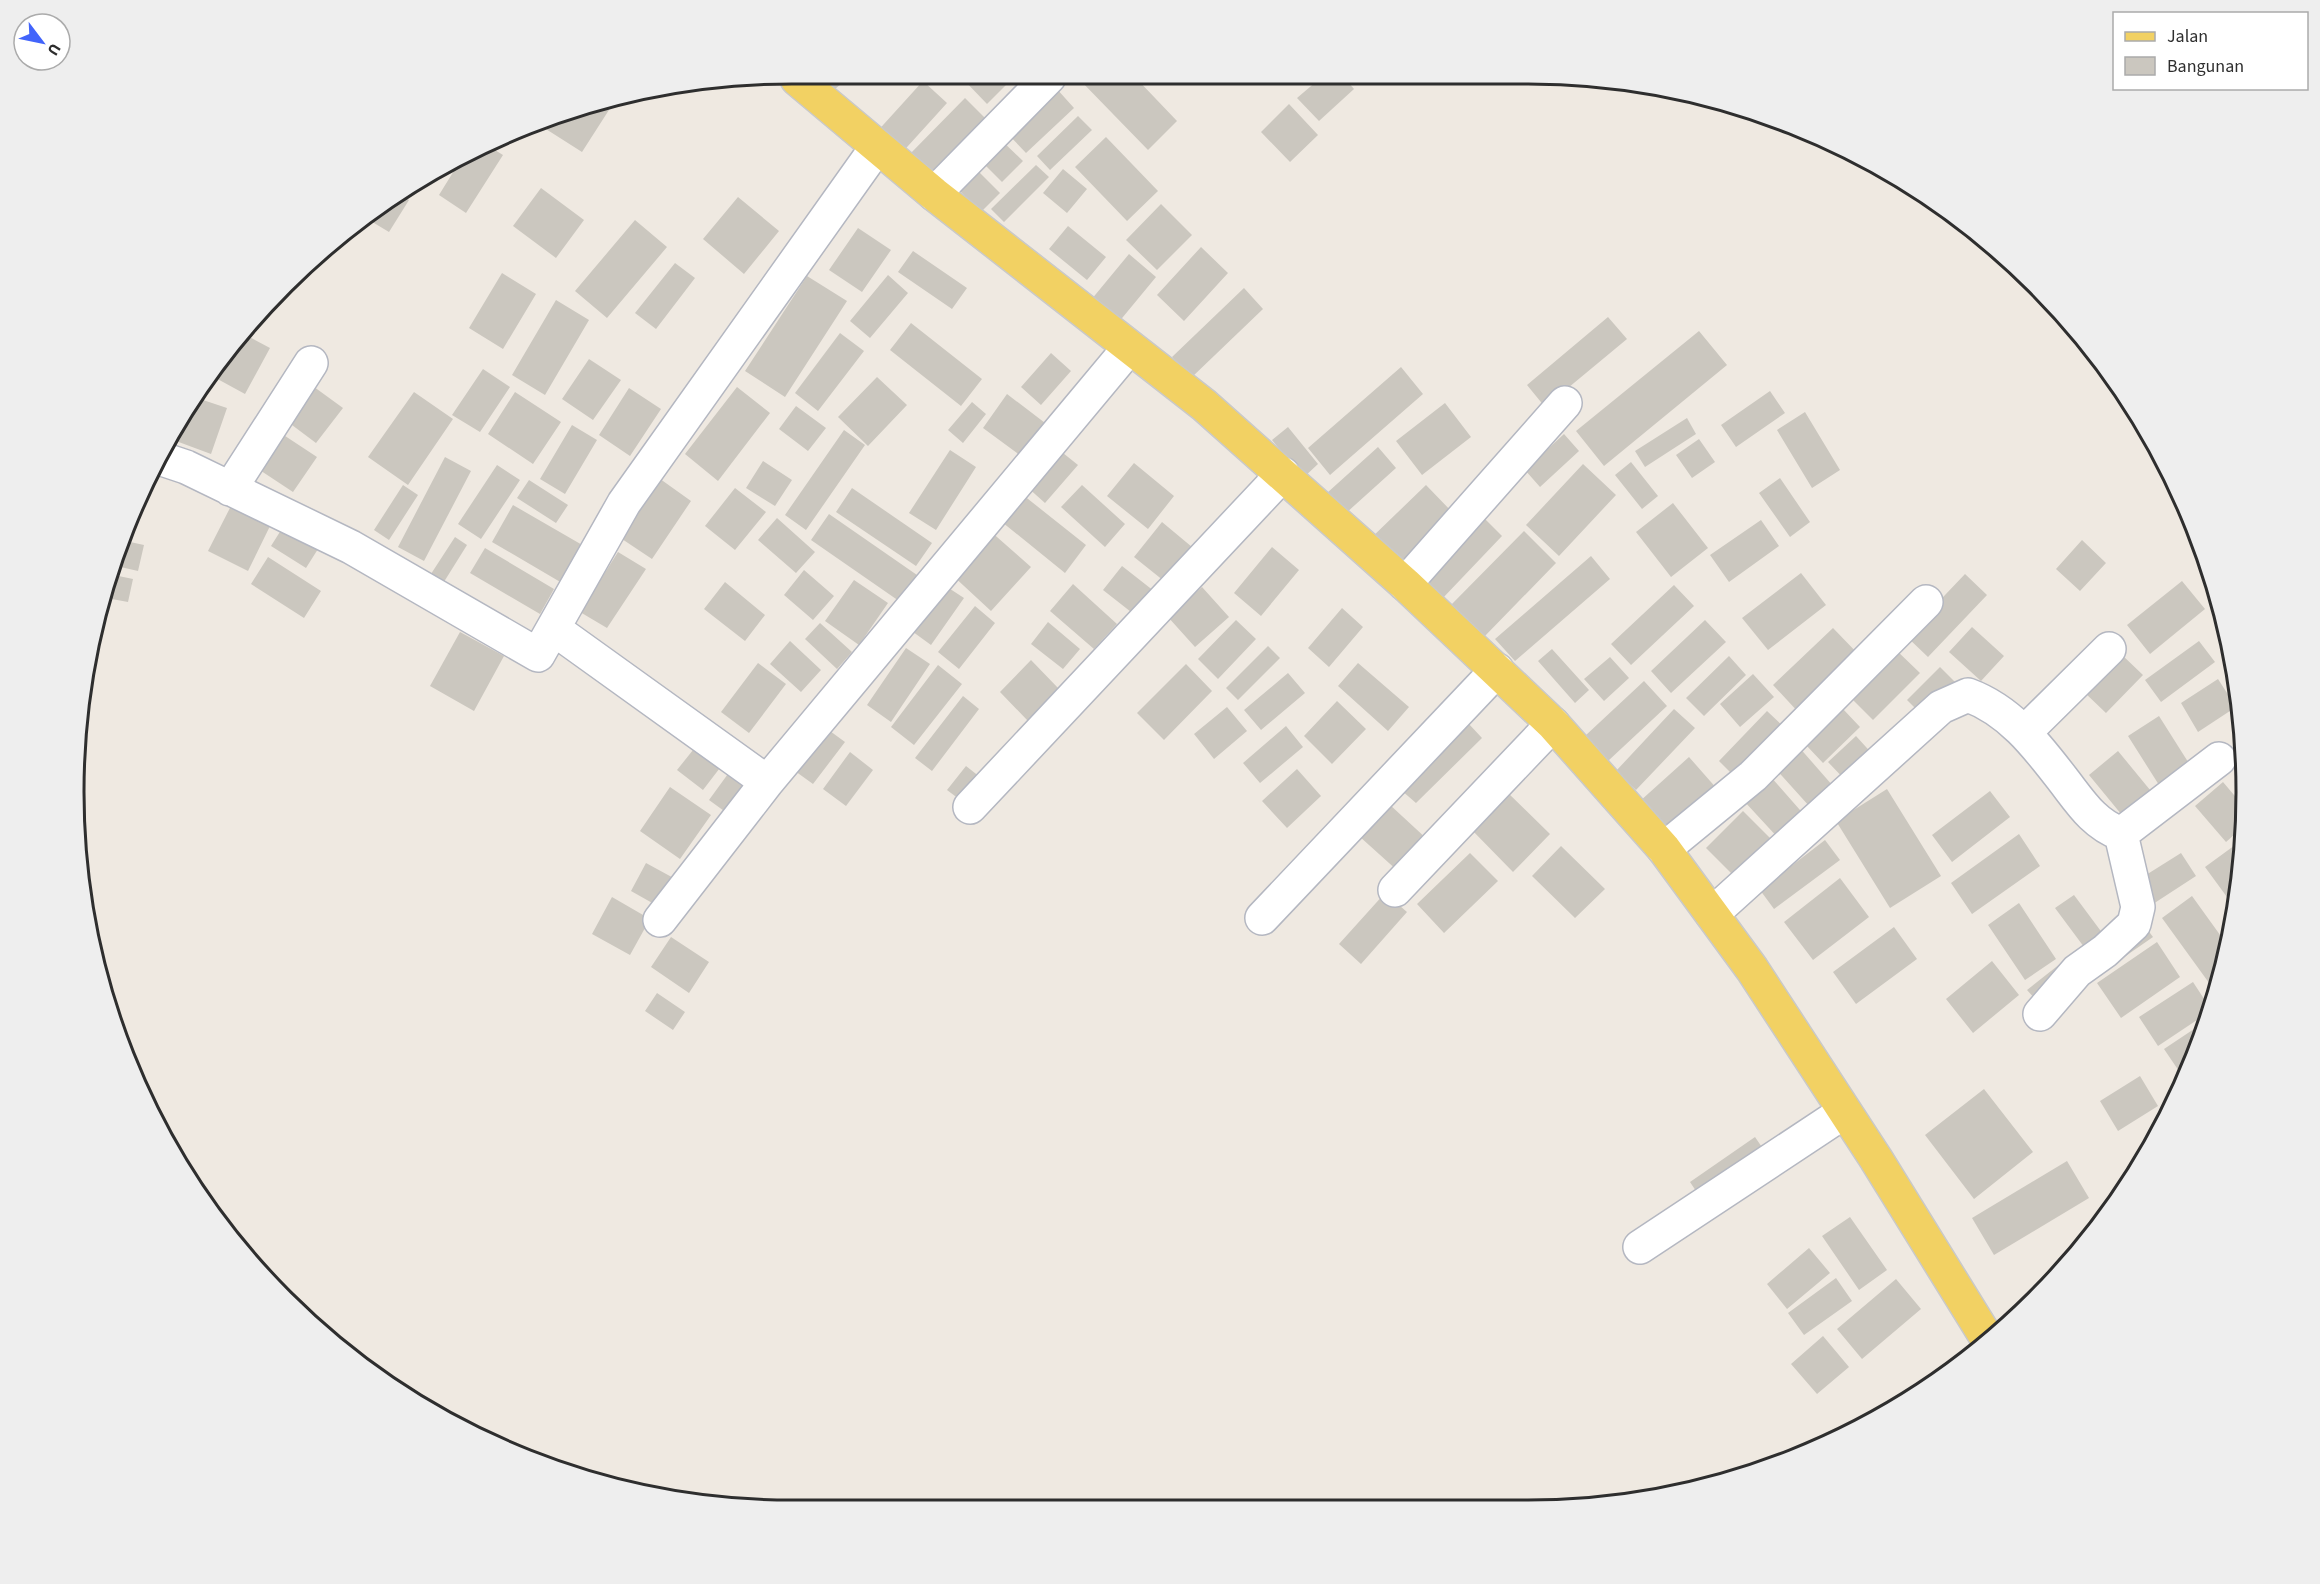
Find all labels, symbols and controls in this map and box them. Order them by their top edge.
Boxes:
north arrow [12,12,72,72]
legend [2113,12,2308,90]
text: Jalan [2167,24,2208,49]
text: U [42,39,66,60]
text: Bangunan [2167,54,2244,79]

